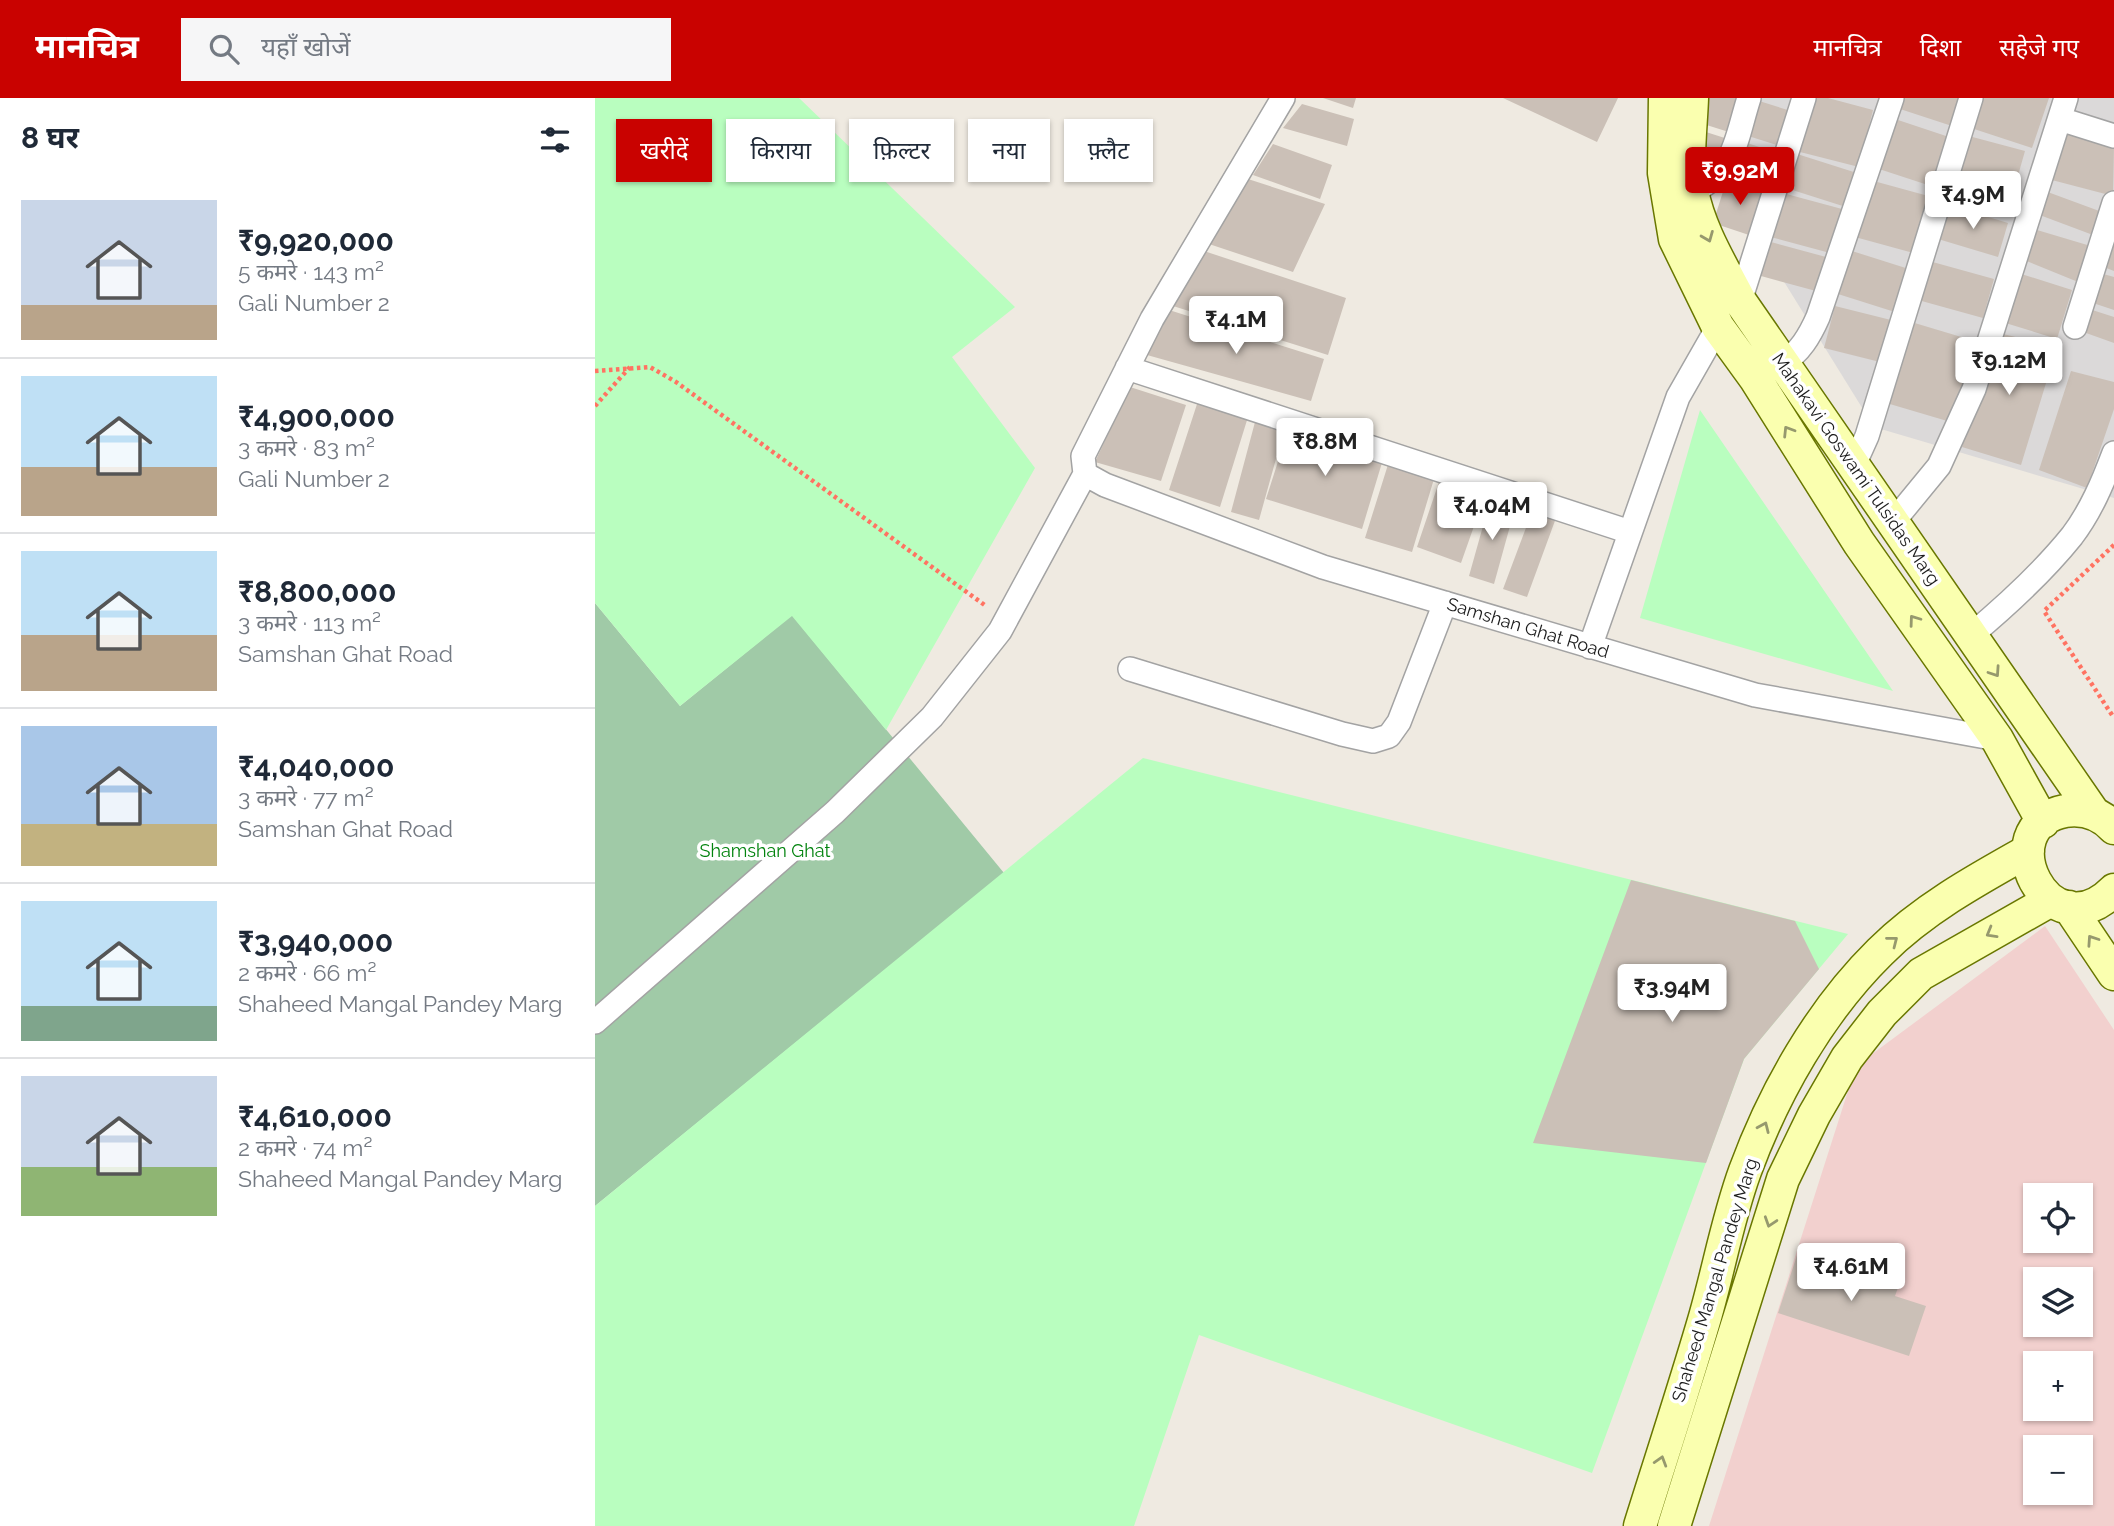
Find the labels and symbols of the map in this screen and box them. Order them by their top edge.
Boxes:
pin: ₹9.92M [1683,148,1797,207]
pin: ₹4.9M [1924,172,2022,231]
one-way arrow [1700,230,1714,242]
pin: ₹4.1M [1187,296,1285,356]
pin: ₹9.12M [1952,338,2066,397]
street label: Mahakavi Goswami Tulsidas Marg [1768,349,1945,589]
pin: ₹8.8M [1276,418,1374,478]
one-way arrow [1784,425,1797,438]
pin: ₹4.04M [1435,482,1549,542]
street label: Samshan Ghat Road [1445,593,1612,662]
one-way arrow [1910,615,1922,628]
one-way arrow [1987,664,2000,677]
park label: Shamshan Ghat [699,840,831,861]
one-way arrow [1985,925,1998,938]
one-way arrow [2087,935,2100,948]
one-way arrow [1885,937,1897,950]
pin: ₹3.94M [1615,964,1729,1024]
one-way arrow [1756,1122,1770,1134]
street label: Shaheed Mangal Pandey Marg [1667,1155,1762,1404]
one-way arrow [1763,1215,1778,1227]
pin: ₹4.61M [1794,1244,1908,1303]
one-way arrow [1652,1455,1667,1467]

